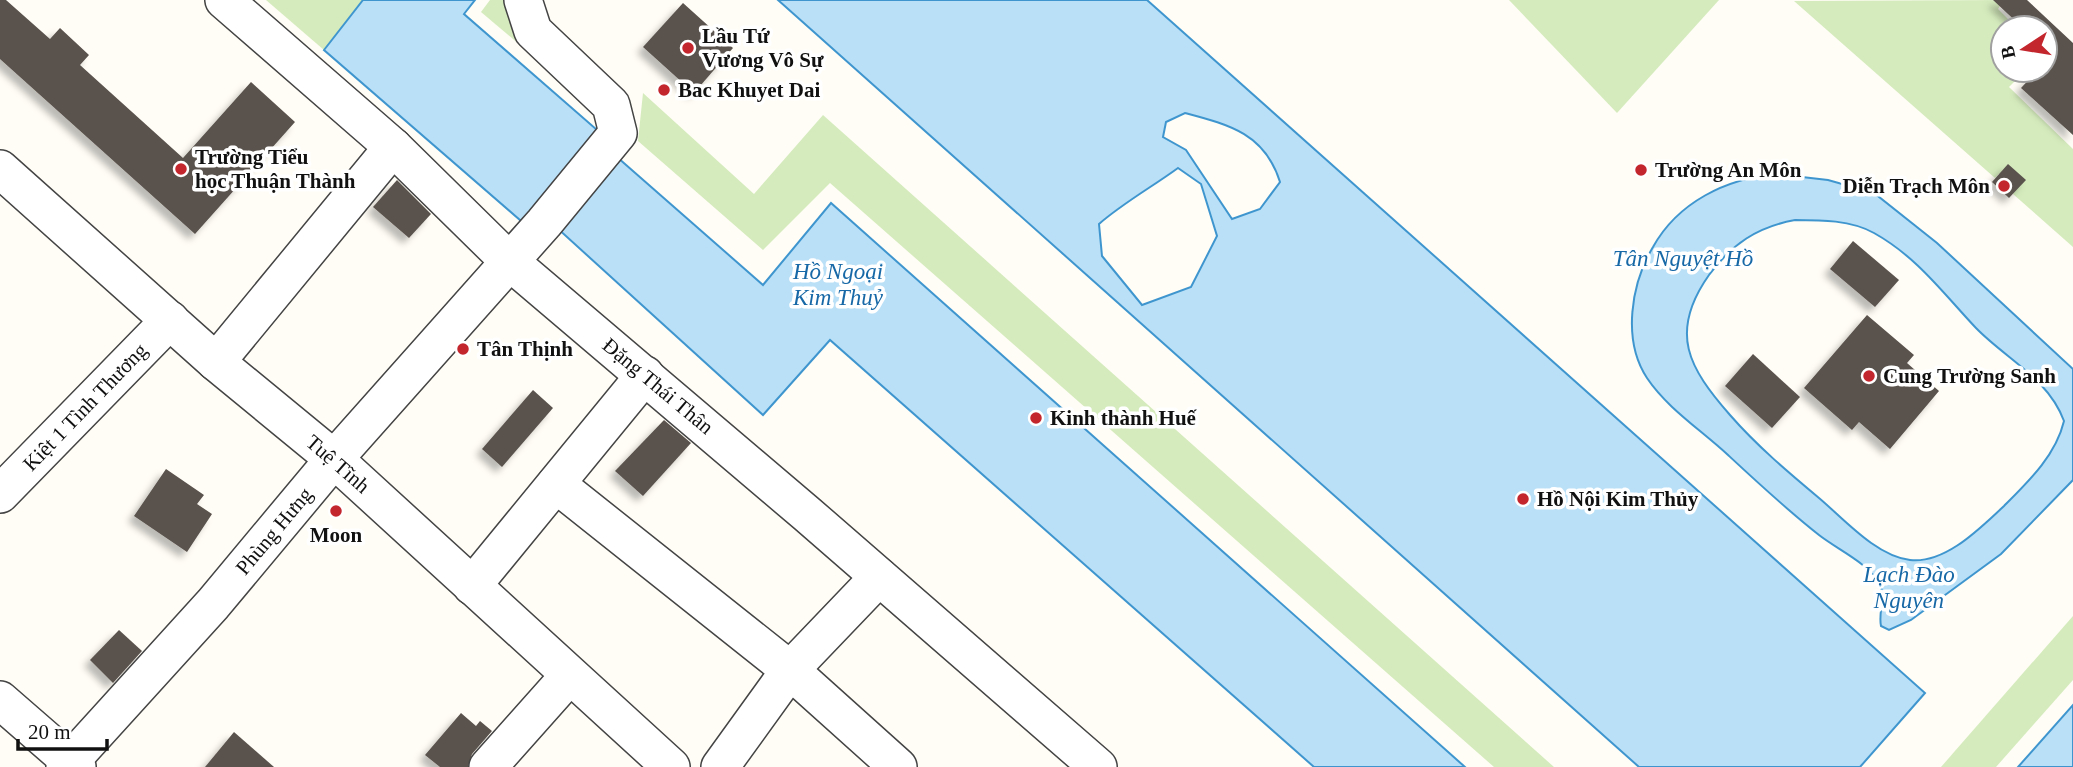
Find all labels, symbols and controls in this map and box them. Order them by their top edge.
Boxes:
north arrow [1989,14,2059,84]
place label: Lầu Tứ Vương Vô Sự [702,24,824,72]
marker: Lầu Tứ Vương Vô Sự [680,40,696,56]
text: B [1996,44,2019,61]
place label: Bac Khuyet Dai [678,78,821,102]
marker: Bac Khuyet Dai [656,82,672,98]
place label: Trường Tiểu học Thuận Thành [195,145,356,193]
place label: Trường An Môn [1655,158,1802,182]
marker: Trường Tiểu học Thuận Thành [173,161,189,177]
marker: Trường An Môn [1633,162,1649,178]
place label: Diễn Trạch Môn [1843,174,1990,198]
marker: Diễn Trạch Môn [1996,178,2012,194]
water label: Tân Nguyệt Hồ [1613,246,1753,271]
water label: Hồ Ngoại Kim Thuỷ [792,259,884,310]
street label: Đặng Thái Thân [598,333,719,439]
place label: Tân Thịnh [477,337,573,361]
street label: Kiệt 1 Tình Thương [18,338,152,476]
marker: Tân Thịnh [455,341,471,357]
place label: Cung Trường Sanh [1883,364,2056,388]
marker: Cung Trường Sanh [1861,368,1877,384]
place label: Kinh thành Huế [1050,406,1198,430]
marker: Kinh thành Huế [1028,410,1044,426]
street label: Tuệ Tĩnh [301,430,375,498]
street label: Phùng Hưng [231,482,318,579]
place label: Hồ Nội Kim Thủy [1537,487,1699,511]
marker: Hồ Nội Kim Thủy [1515,491,1531,507]
marker: Moon [328,503,344,519]
place label: Moon [310,523,363,547]
water label: Lạch Đào Nguyên [1862,562,1955,613]
scale bar [18,708,107,752]
text: 20 m [28,720,71,744]

